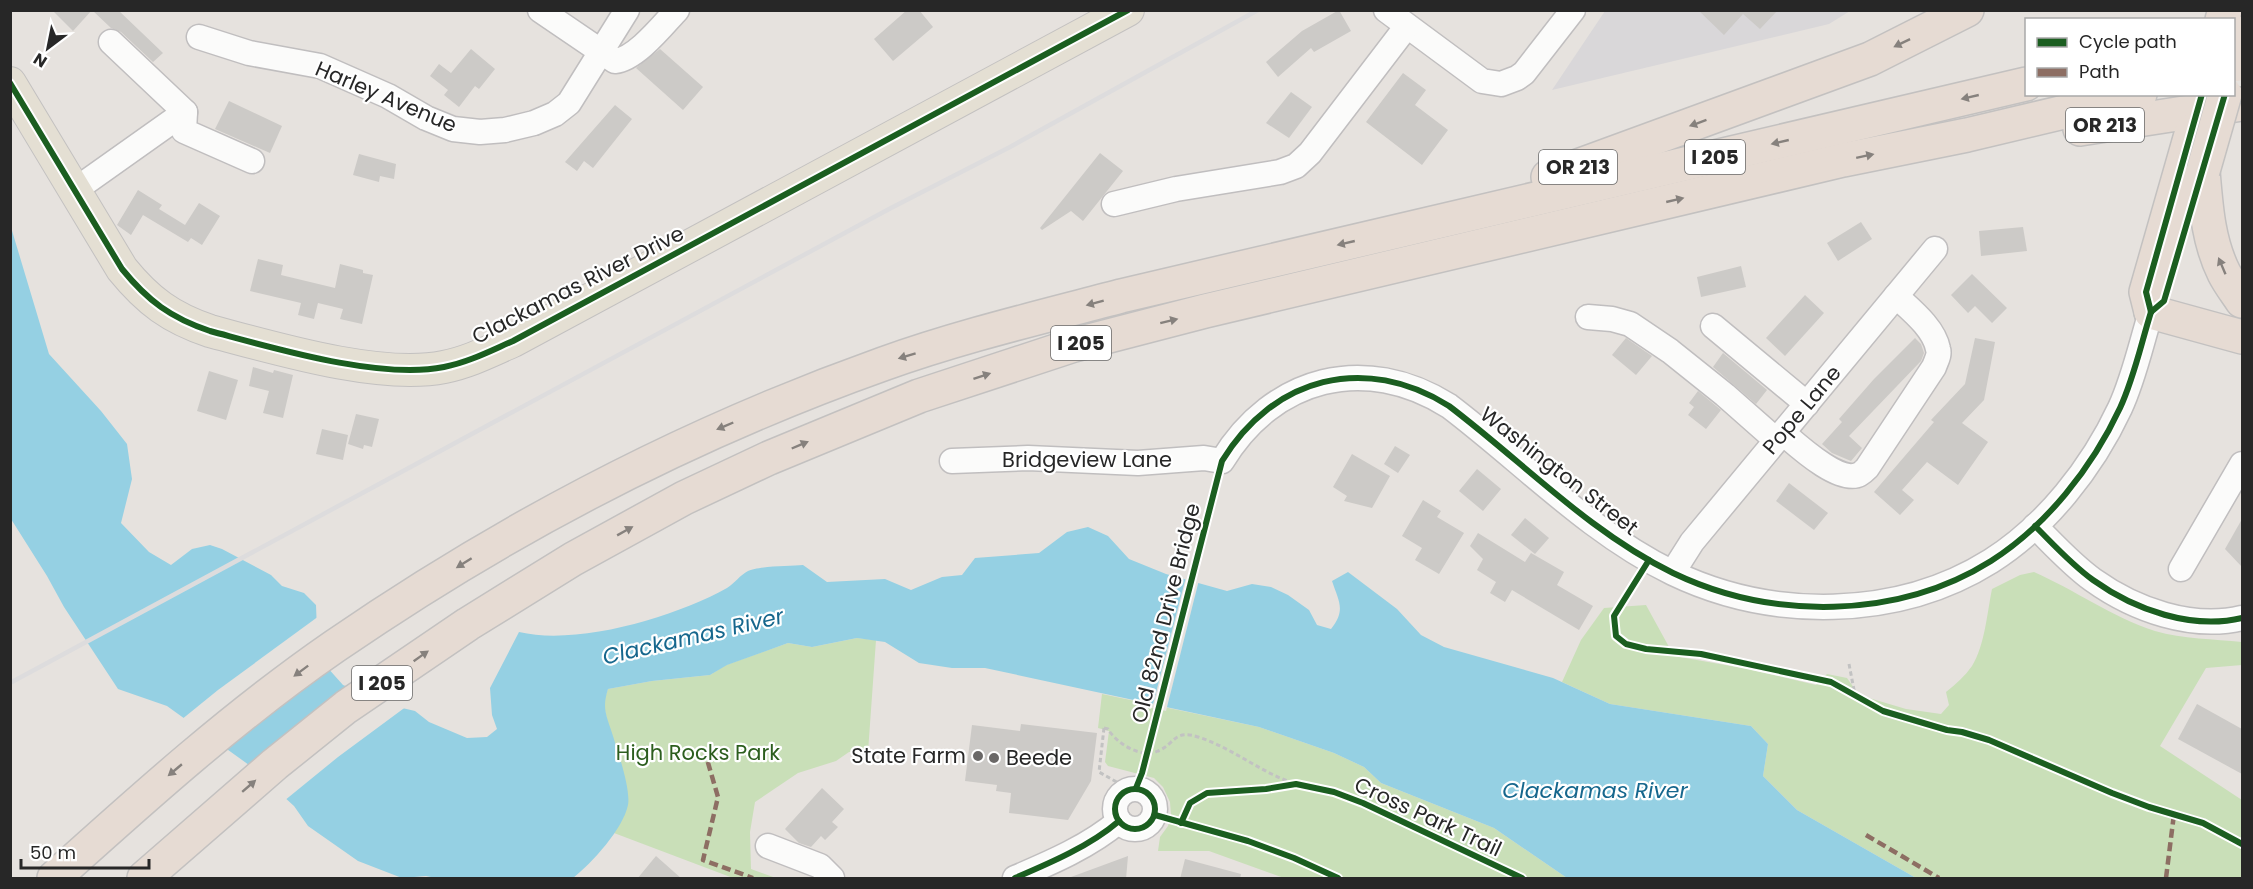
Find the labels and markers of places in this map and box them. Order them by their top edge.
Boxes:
place label: State Farm [851,741,966,770]
place label: Beede [1006,743,1072,772]
marker: State Farm [971,749,985,763]
marker: Beede [987,751,1001,765]

